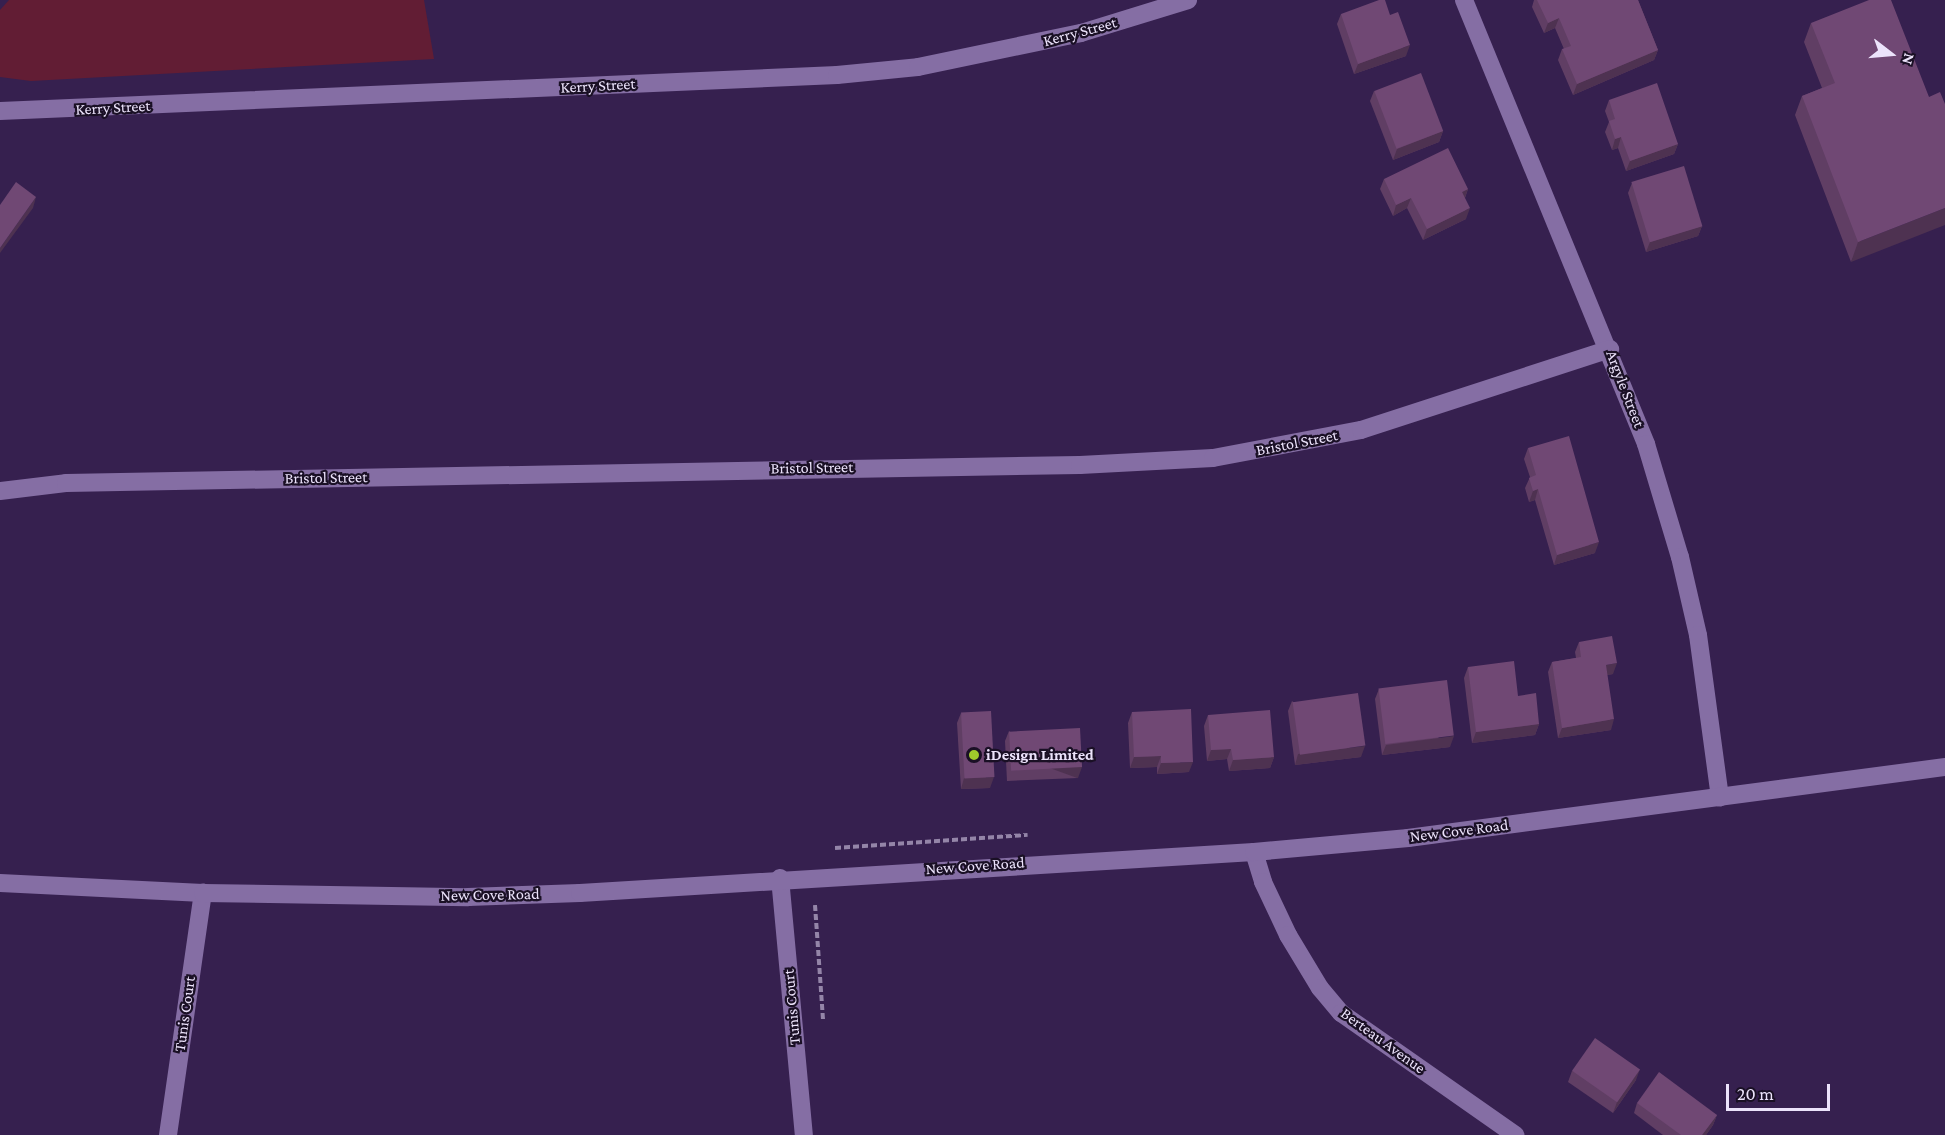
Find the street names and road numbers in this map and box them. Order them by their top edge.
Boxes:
street label: Kerry Street [1041,13,1119,51]
street label: Kerry Street [560,74,636,98]
street label: Kerry Street [75,96,151,120]
street label: Argyle Street [1601,348,1649,430]
street label: Bristol Street [1255,426,1339,460]
street label: Bristol Street [770,458,854,478]
street label: Bristol Street [284,468,368,488]
street label: New Cove Road [1409,815,1509,847]
street label: New Cove Road [925,853,1025,879]
street label: New Cove Road [440,885,540,905]
street label: Tunis Court [779,968,805,1046]
street label: Tunis Court [170,975,200,1053]
street label: Berteau Avenue [1337,1004,1429,1078]

